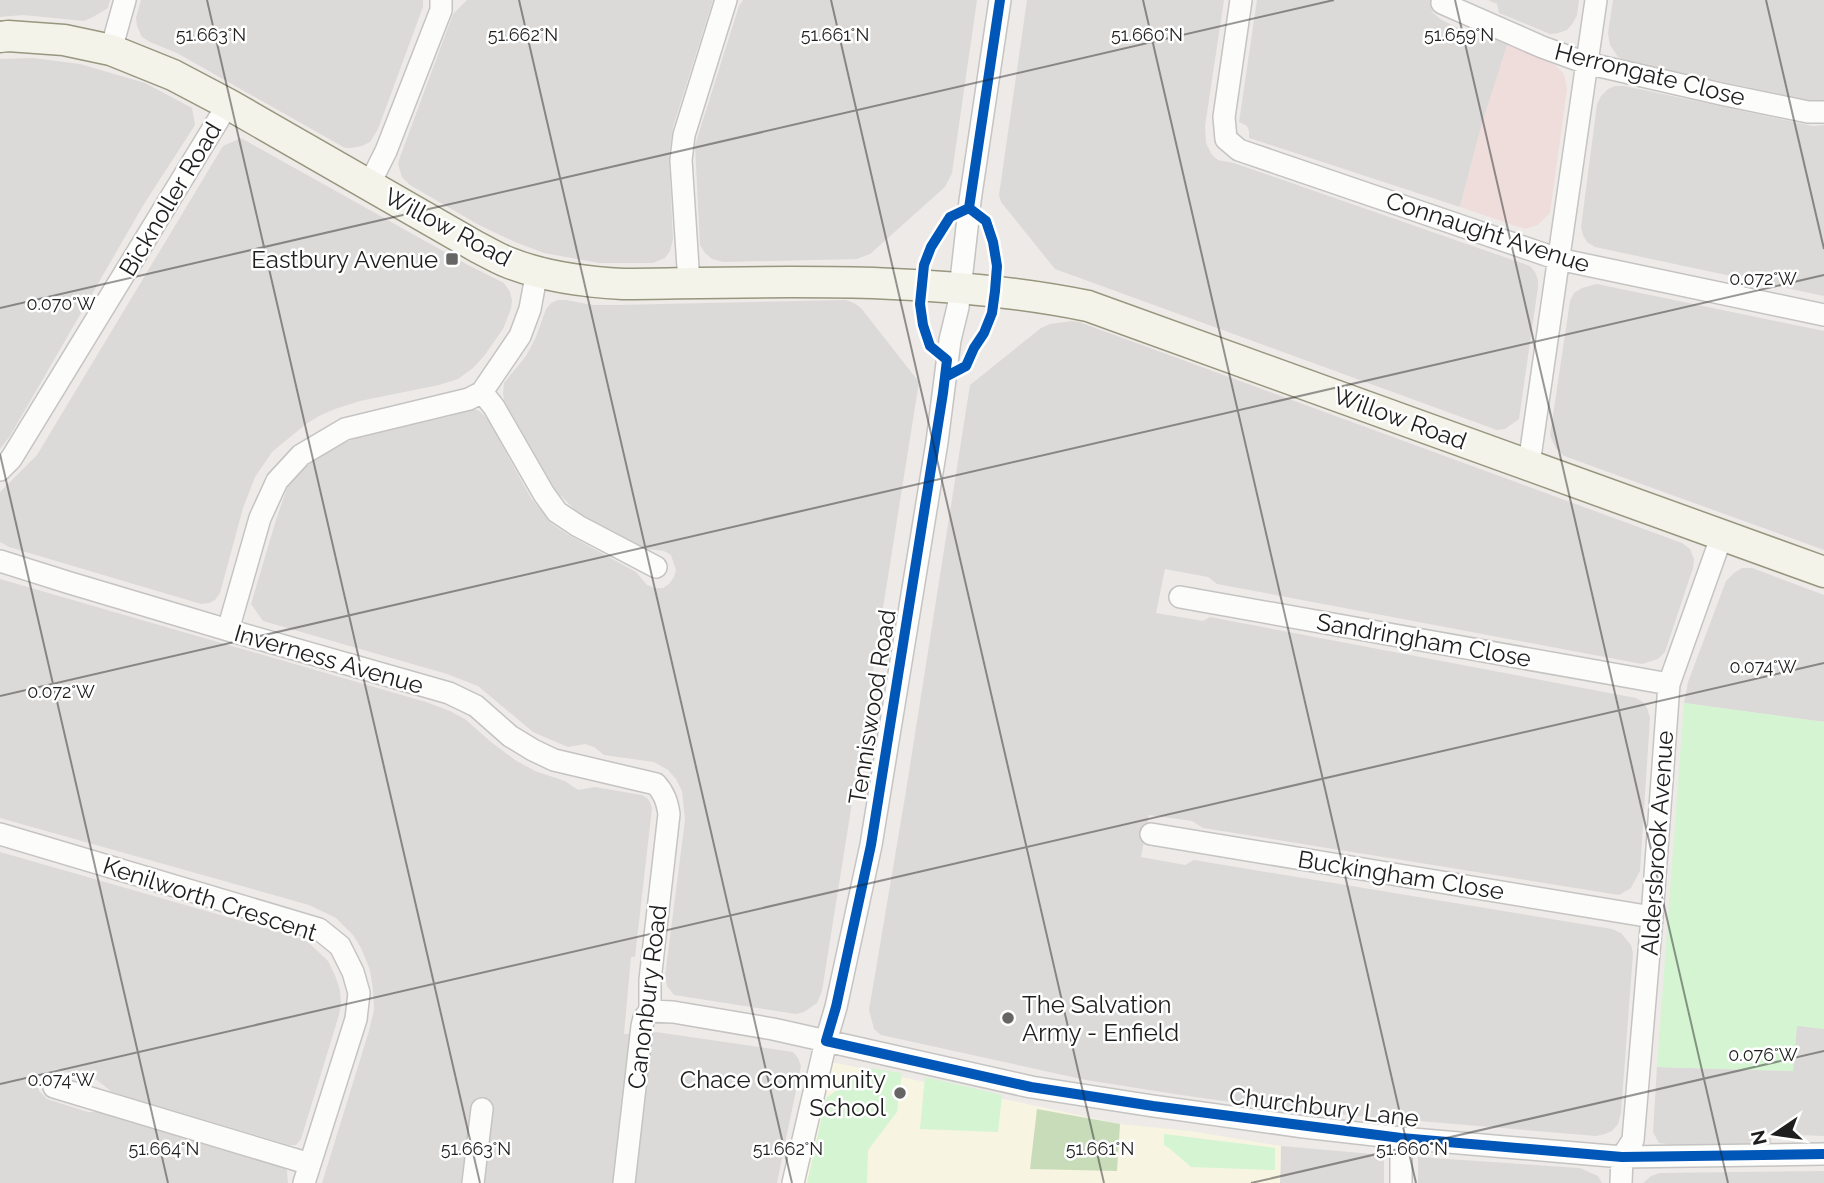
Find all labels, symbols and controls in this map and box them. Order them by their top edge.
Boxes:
text: 51.663°N [176,24,246,45]
text: 51.662°N [488,24,558,45]
text: 51.661°N [801,24,869,45]
text: 51.660°N [1111,24,1183,45]
text: 51.659°N [1424,24,1494,45]
street label: Herrongate Close [1552,36,1748,112]
street label: Bicknoller Road [113,117,227,281]
street label: Willow Road [379,181,517,273]
street label: Connaught Avenue [1383,185,1593,279]
place label: Eastbury Avenue [251,245,438,274]
marker: Eastbury Avenue [444,251,460,267]
text: 0.072°W [1729,268,1797,289]
text: 0.070°W [26,293,96,314]
street label: Willow Road [1329,380,1471,456]
street label: Sandringham Close [1315,607,1533,673]
street label: Tenniswood Road [842,608,902,806]
street label: Inverness Avenue [231,618,427,700]
text: 0.074°W [1729,656,1797,677]
text: 0.072°W [27,681,95,702]
street label: Aldersbrook Avenue [1635,730,1679,956]
street label: Buckingham Close [1296,844,1506,906]
street label: Kenilworth Crescent [99,851,321,947]
street label: Canonbury Road [621,903,673,1091]
place label: The Salvation Army - Enfield [1022,990,1179,1047]
marker: The Salvation Army - Enfield [1000,1010,1016,1026]
text: 0.076°W [1728,1044,1798,1065]
place label: Chace Community School [680,1065,886,1122]
text: 0.074°W [27,1069,95,1090]
street label: Churchbury Lane [1227,1081,1421,1133]
marker: Chace Community School [892,1085,908,1101]
north arrow [1740,1099,1810,1169]
text: N [1746,1128,1771,1147]
text: 51.664°N [129,1138,199,1159]
text: 51.663°N [441,1138,511,1159]
text: 51.662°N [753,1138,823,1159]
text: 51.661°N [1066,1138,1134,1159]
text: 51.660°N [1376,1138,1448,1159]

